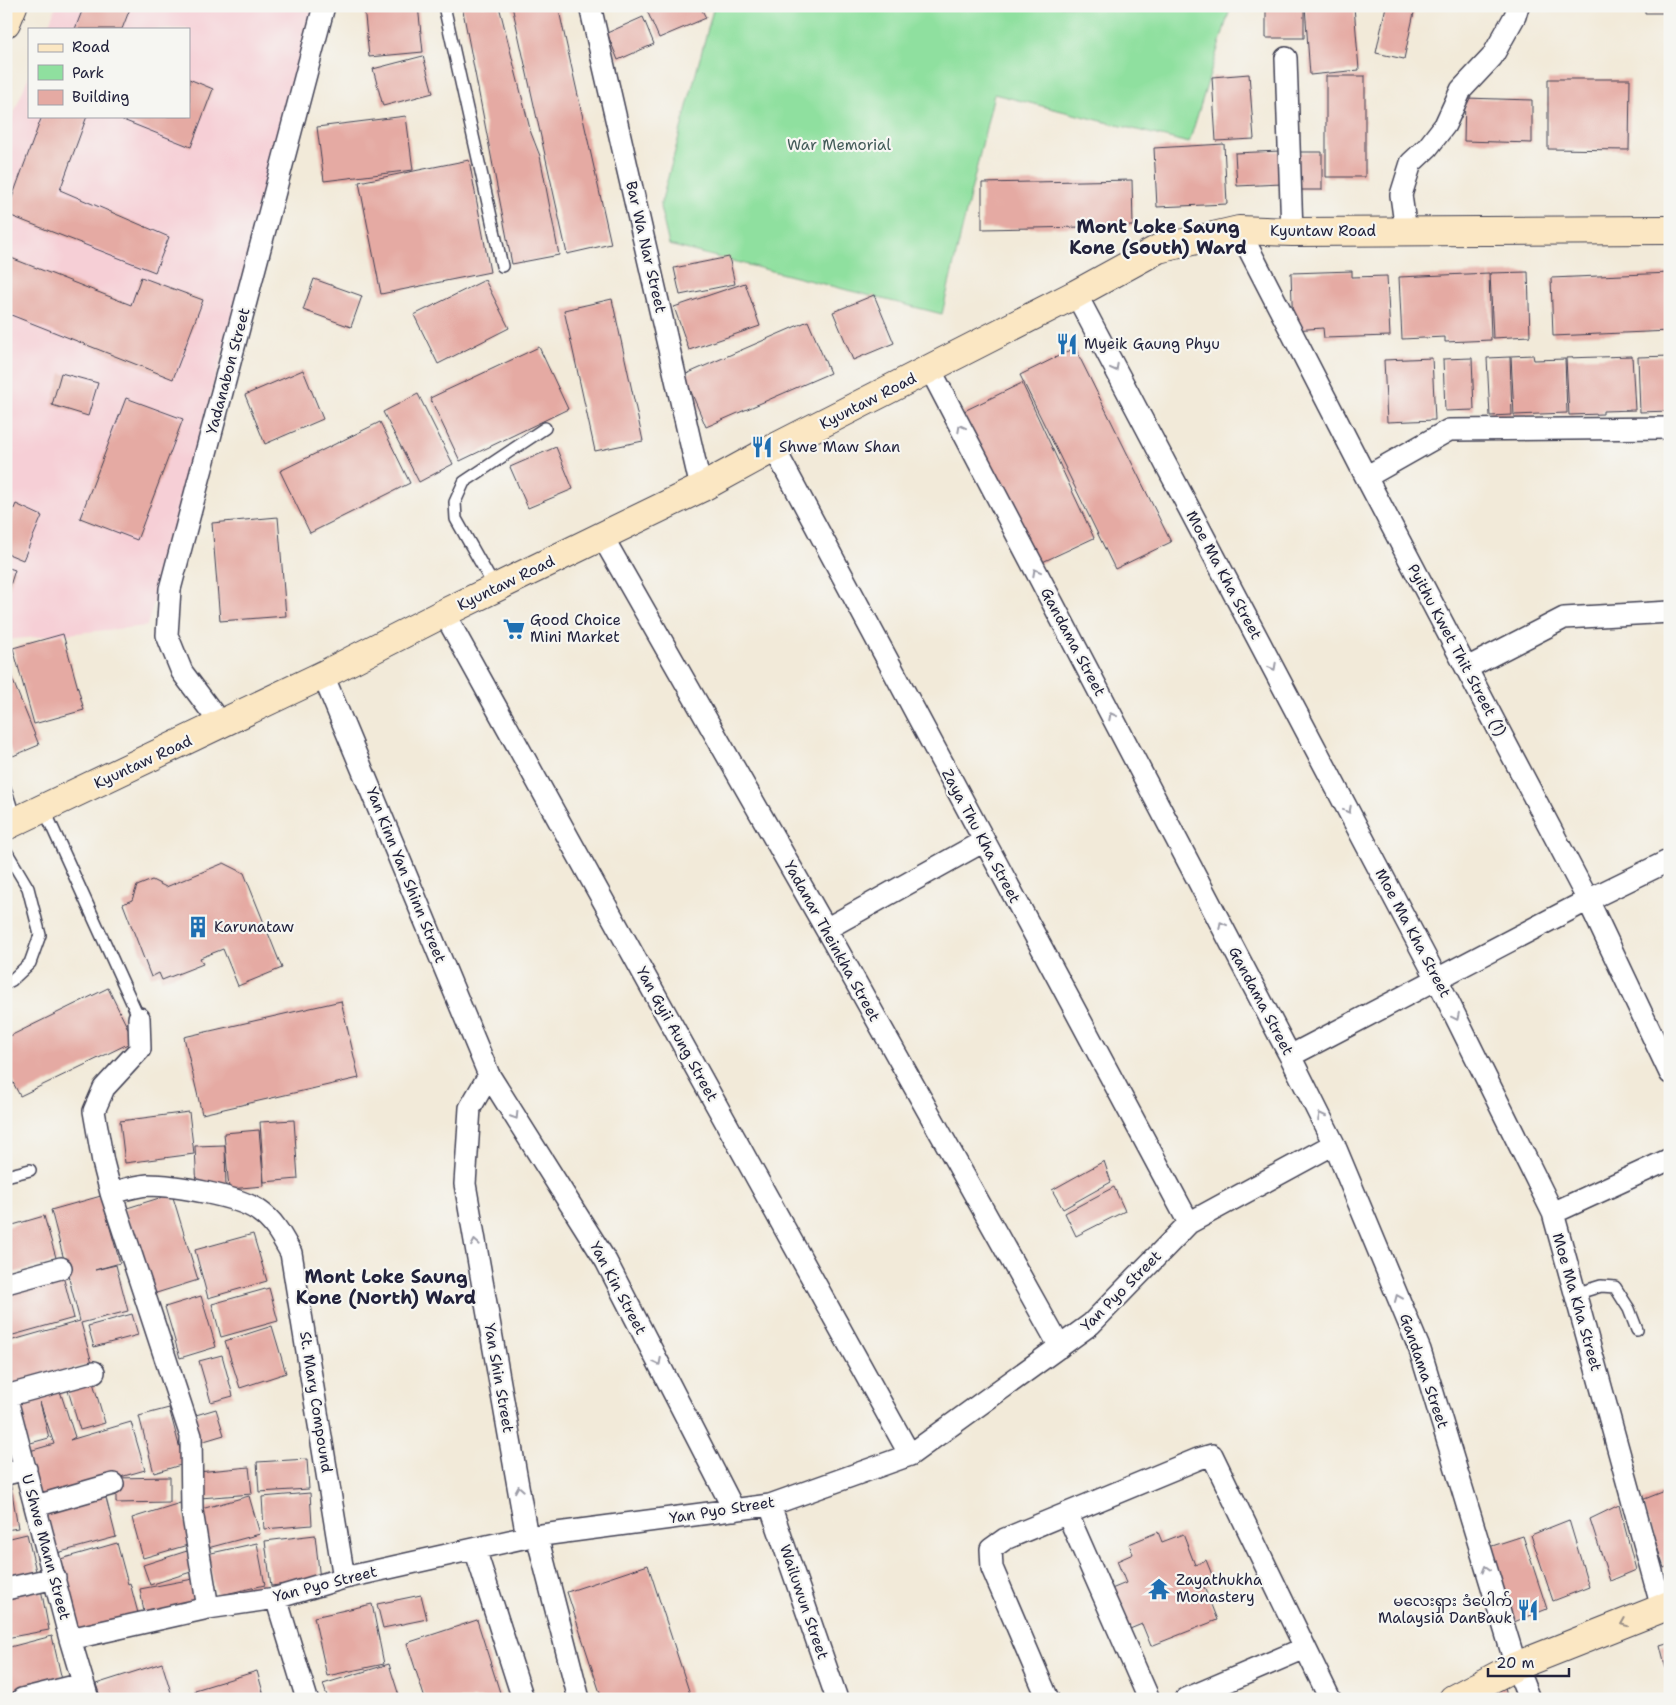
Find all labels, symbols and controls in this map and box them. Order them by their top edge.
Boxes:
legend [28,28,190,118]
text: Road [72,37,110,57]
text: Park [72,63,104,83]
text: Building [72,87,129,107]
park label: War Memorial [787,135,891,155]
street label: Bar Wa Nar Street [621,179,671,315]
district label: Mont Loke Saung Kone (South) Ward [1069,215,1247,260]
street label: Kyuntaw Road [1270,221,1377,241]
street label: Yadanabon Street [201,306,255,436]
restaurant icon: Myeik Gaung Phyu [1054,331,1080,357]
place label: Myeik Gaung Phyu [1084,334,1220,354]
one-way arrow [1109,363,1119,372]
street label: Kyuntaw Road [816,368,920,434]
one-way arrow [957,424,967,433]
restaurant icon: Shwe Maw Shan [749,434,775,460]
place label: Shwe Maw Shan [779,437,900,457]
street label: Moe Ma Kha Street [1182,507,1266,643]
street label: Kyuntaw Road [454,551,558,615]
street label: Pyithu Kwet Thit Street (1) [1403,560,1511,740]
one-way arrow [1032,568,1042,577]
street label: Gandama Street [1036,584,1110,700]
place label: Good Choice Mini Market [530,610,621,647]
supermarket icon: Good Choice Mini Market [501,616,527,642]
one-way arrow [1267,661,1277,670]
one-way arrow [1108,712,1118,721]
street label: Kyuntaw Road [91,730,196,793]
street label: Zaya Thu Kha Street [937,765,1025,907]
street label: Yan Kinn Yan Shinn Street [362,784,450,966]
one-way arrow [1342,805,1352,814]
street label: Yadanar Theinkha Street [779,857,885,1025]
street label: Moe Ma Kha Street [1371,865,1455,1001]
building icon: Karunataw [185,914,211,940]
place label: Karunataw [214,917,294,937]
one-way arrow [1218,922,1228,931]
street label: Gandama Street [1224,943,1298,1059]
street label: Yan Gyii Aung Street [632,963,722,1105]
one-way arrow [1450,1011,1460,1020]
one-way arrow [509,1110,518,1119]
one-way arrow [1317,1113,1327,1122]
street label: Moe Ma Kha Street [1548,1231,1606,1373]
street label: Yan Kin Street [585,1238,651,1338]
one-way arrow [471,1239,481,1247]
street label: Yan Pyo Street [1076,1246,1166,1336]
district label: Mont Loke Saung Kone (North) Ward [296,1265,476,1310]
one-way arrow [1394,1294,1405,1303]
street label: Gandama Street [1395,1311,1453,1431]
street label: Yan Shin Street [480,1322,518,1434]
street label: St. Mary Compound [295,1330,337,1475]
one-way arrow [652,1357,662,1366]
street label: U Shwe Mann Street [17,1472,75,1622]
one-way arrow [514,1485,524,1493]
street label: Yan Pyo Street [668,1492,776,1528]
street label: Wailuwun Street [775,1542,833,1662]
street label: Yan Pyo Street [271,1561,379,1607]
one-way arrow [1482,1565,1492,1573]
place label: Zayathukha Monastery [1176,1570,1263,1607]
temple icon: Zayathukha Monastery [1146,1576,1172,1602]
place label: မလေးရှား ဒံပေါက် Malaysia DanBauk [1378,1591,1512,1628]
restaurant icon: မလေးရှား ဒံပေါက် Malaysia DanBauk [1515,1597,1541,1623]
one-way arrow [1620,1616,1629,1627]
scale bar [1488,1645,1570,1677]
text: 20 m [1496,1653,1535,1673]

